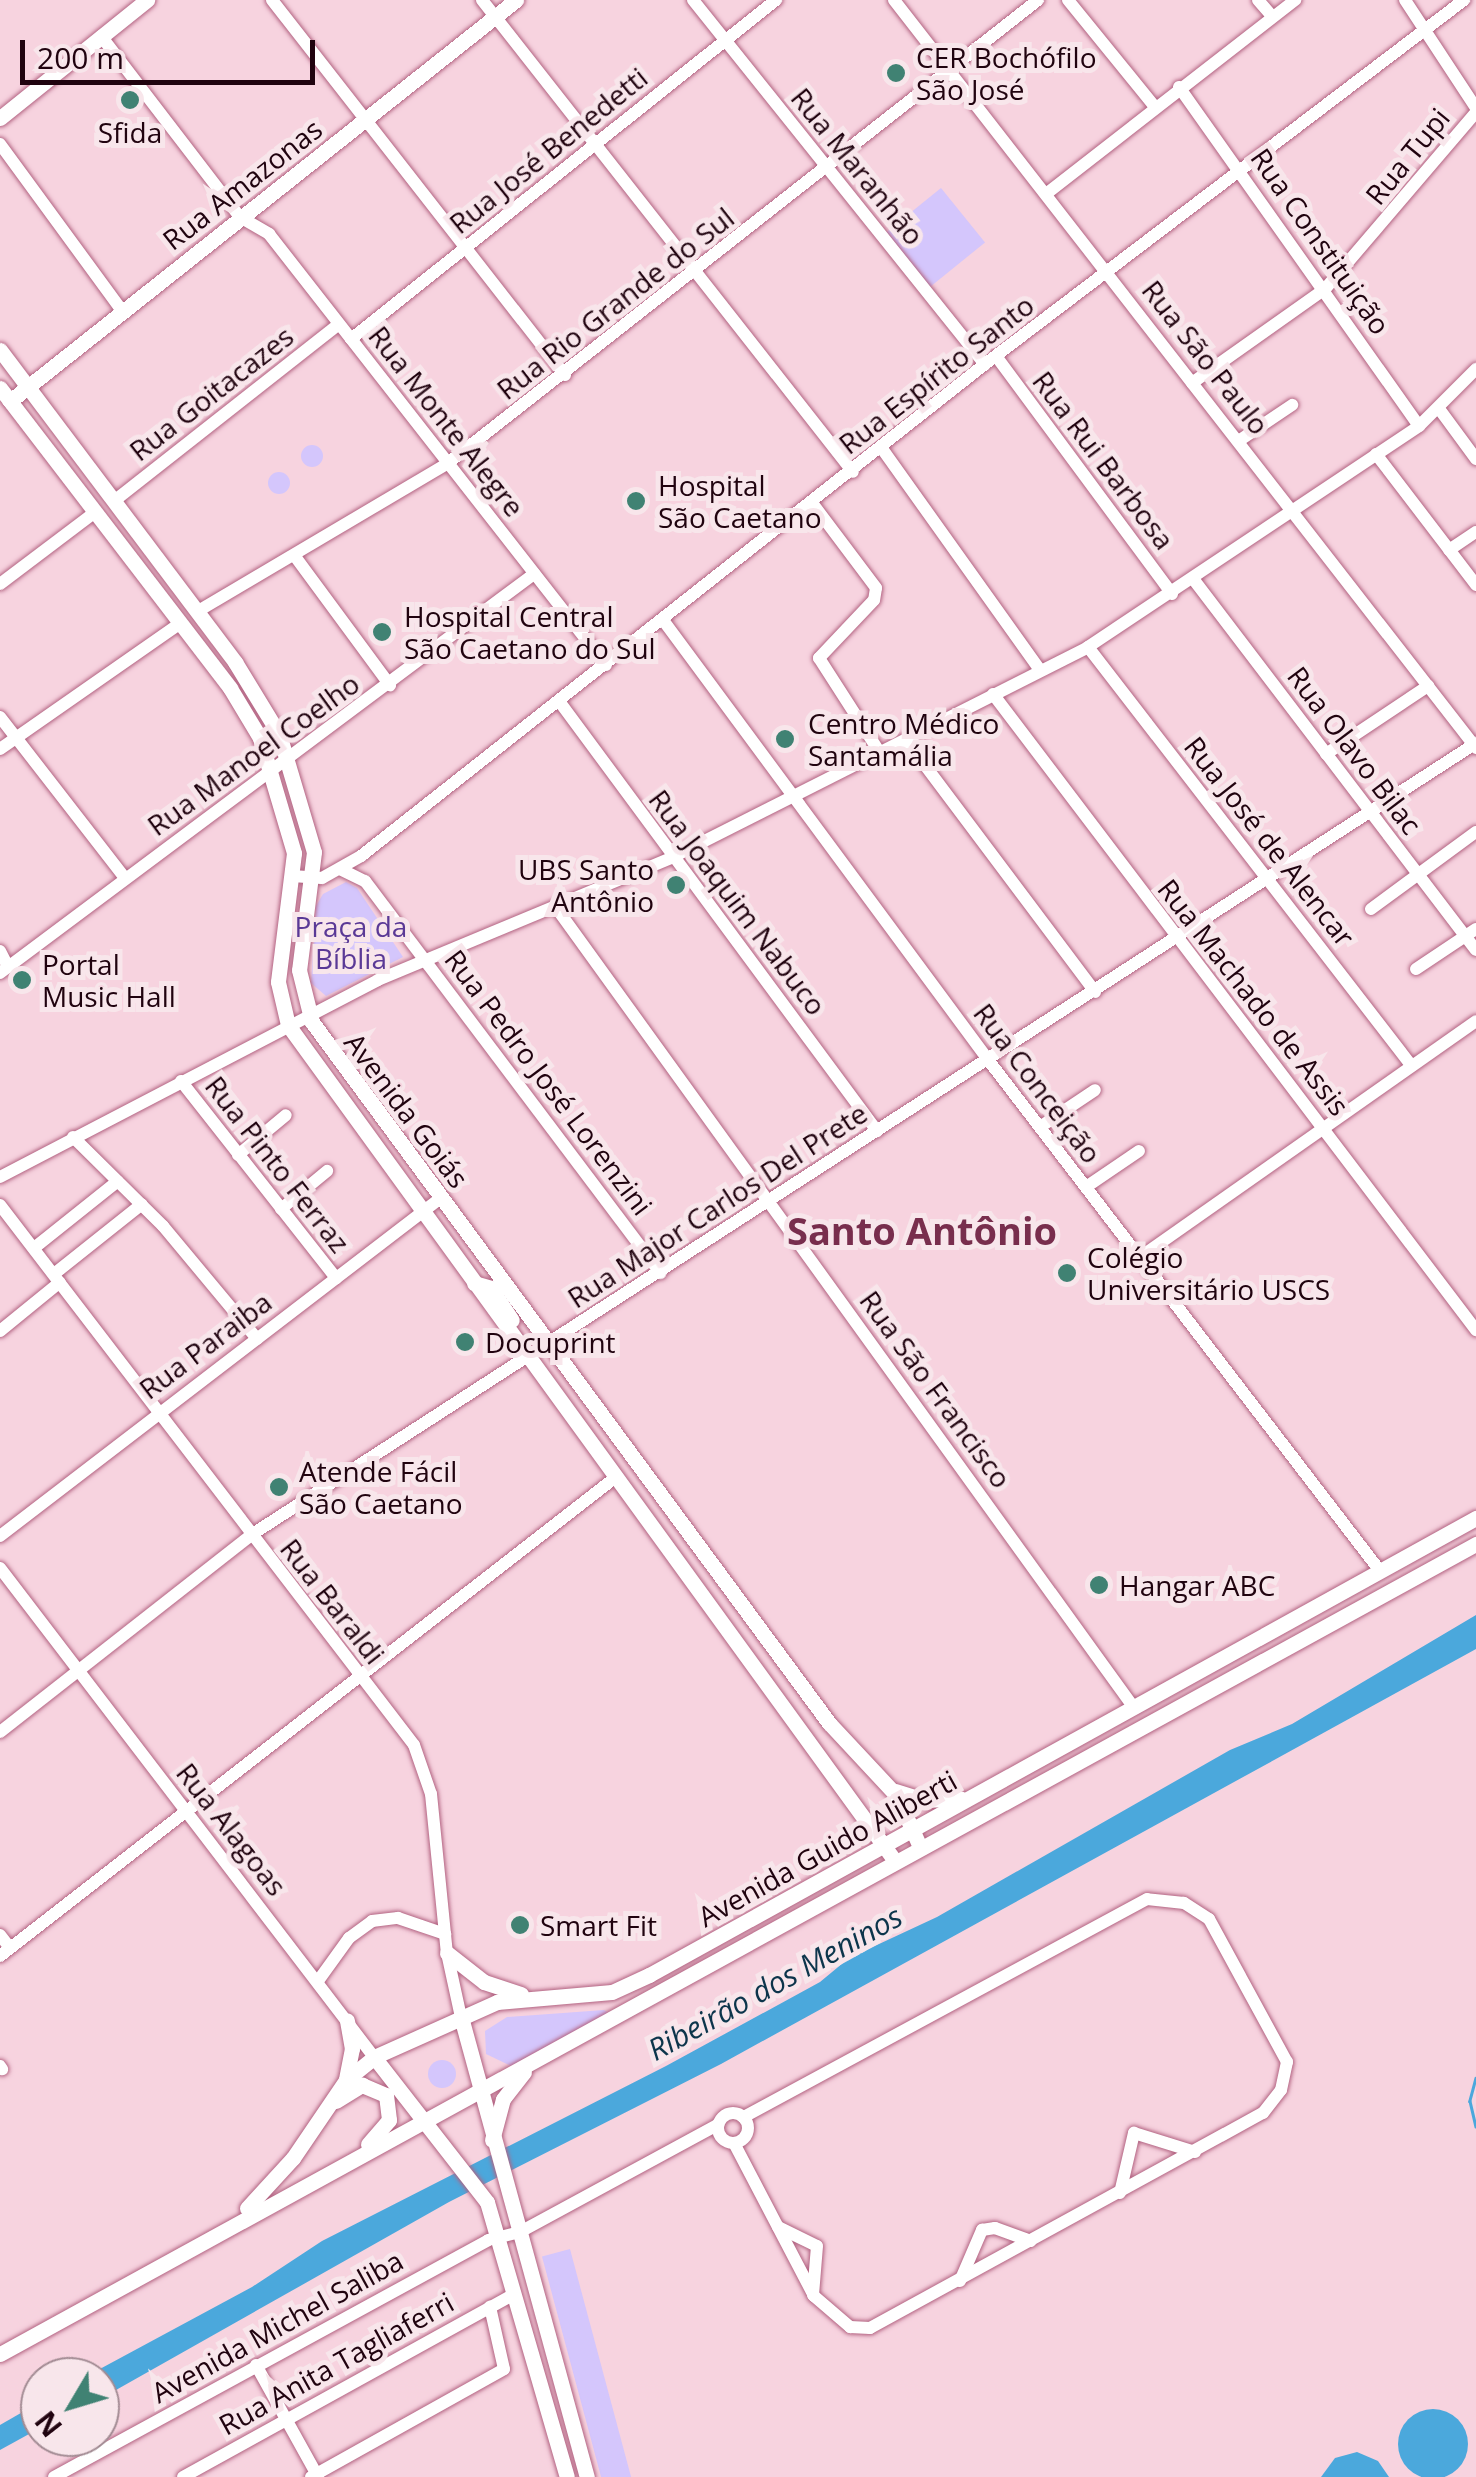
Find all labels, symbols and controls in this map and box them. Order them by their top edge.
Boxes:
scale bar [25,20,320,82]
text: 200 m [37,37,124,78]
place label: CER Bochófilo São José [916,40,1097,106]
street label: Rua José Benedetti [442,60,654,240]
marker: CER Bochófilo São José [885,62,907,84]
street label: Rua Maranhão [785,81,931,251]
marker: Sfida [119,89,141,111]
street label: Rua Tupi [1358,101,1456,211]
street label: Rua Amazonas [156,111,328,257]
place label: Sfida [98,115,162,149]
street label: Rua Constituição [1244,142,1398,340]
street label: Rua Rio Grande do Sul [490,200,740,406]
street label: Rua São Paulo [1136,273,1276,441]
street label: Rua Espírito Santo [832,288,1040,460]
street label: Rua Goitacazes [123,319,299,467]
street label: Rua Monte Alegre [362,319,532,523]
street label: Rua Rui Barbosa [1026,364,1182,556]
place label: Hospital São Caetano [658,468,822,534]
marker: Hospital São Caetano [623,488,649,514]
place label: Hospital Central São Caetano do Sul [404,599,656,665]
marker: Hospital Central São Caetano do Sul [369,619,395,645]
street label: Rua Olavo Bilac [1281,660,1429,840]
street label: Rua Manoel Coelho [141,666,365,842]
place label: Centro Médico Santamália [808,706,999,772]
marker: Centro Médico Santamália [772,726,798,752]
street label: Rua José de Alencar [1178,730,1362,952]
street label: Rua Joaquim Nabuco [642,783,834,1021]
place label: UBS Santo Antônio [518,852,654,918]
marker: UBS Santo Antônio [663,872,689,898]
street label: Rua Machado de Assis [1151,872,1357,1122]
park label: Praça da Bíblia [295,909,407,975]
street label: Rua Pedro José Lorenzini [438,943,660,1221]
place label: Portal Music Hall [42,947,176,1013]
marker: Portal Music Hall [11,969,33,991]
street label: Rua Conceição [967,997,1109,1169]
street label: Avenida Goiás [338,1026,476,1194]
street label: Rua Pinto Ferraz [199,1069,357,1259]
street label: Rua Major Carlos Del Prete [561,1096,873,1314]
district label: Santo Antônio [787,1208,1057,1254]
place label: Colégio Universitário USCS [1087,1240,1330,1306]
marker: Colégio Universitário USCS [1056,1262,1078,1284]
street label: Rua São Francisco [853,1284,1019,1494]
street label: Rua Paraiba [132,1285,278,1405]
place label: Docuprint [485,1325,616,1359]
marker: Docuprint [454,1331,476,1353]
place label: Atende Fácil São Caetano [299,1454,463,1520]
marker: Atende Fácil São Caetano [268,1476,290,1498]
street label: Rua Baraldi [274,1532,392,1670]
place label: Hangar ABC [1119,1568,1275,1602]
marker: Hangar ABC [1088,1574,1110,1596]
street label: Rua Alagoas [170,1756,294,1902]
street label: Avenida Guido Aliberti [692,1763,962,1933]
water label: Ribeirão dos Meninos [642,1898,908,2068]
place label: Smart Fit [540,1908,657,1942]
marker: Smart Fit [509,1914,531,1936]
street label: Avenida Michel Saliba [145,2243,409,2409]
street label: Rua Anita Tagliaferri [213,2285,459,2441]
north arrow [20,2357,120,2457]
text: N [26,2404,70,2445]

